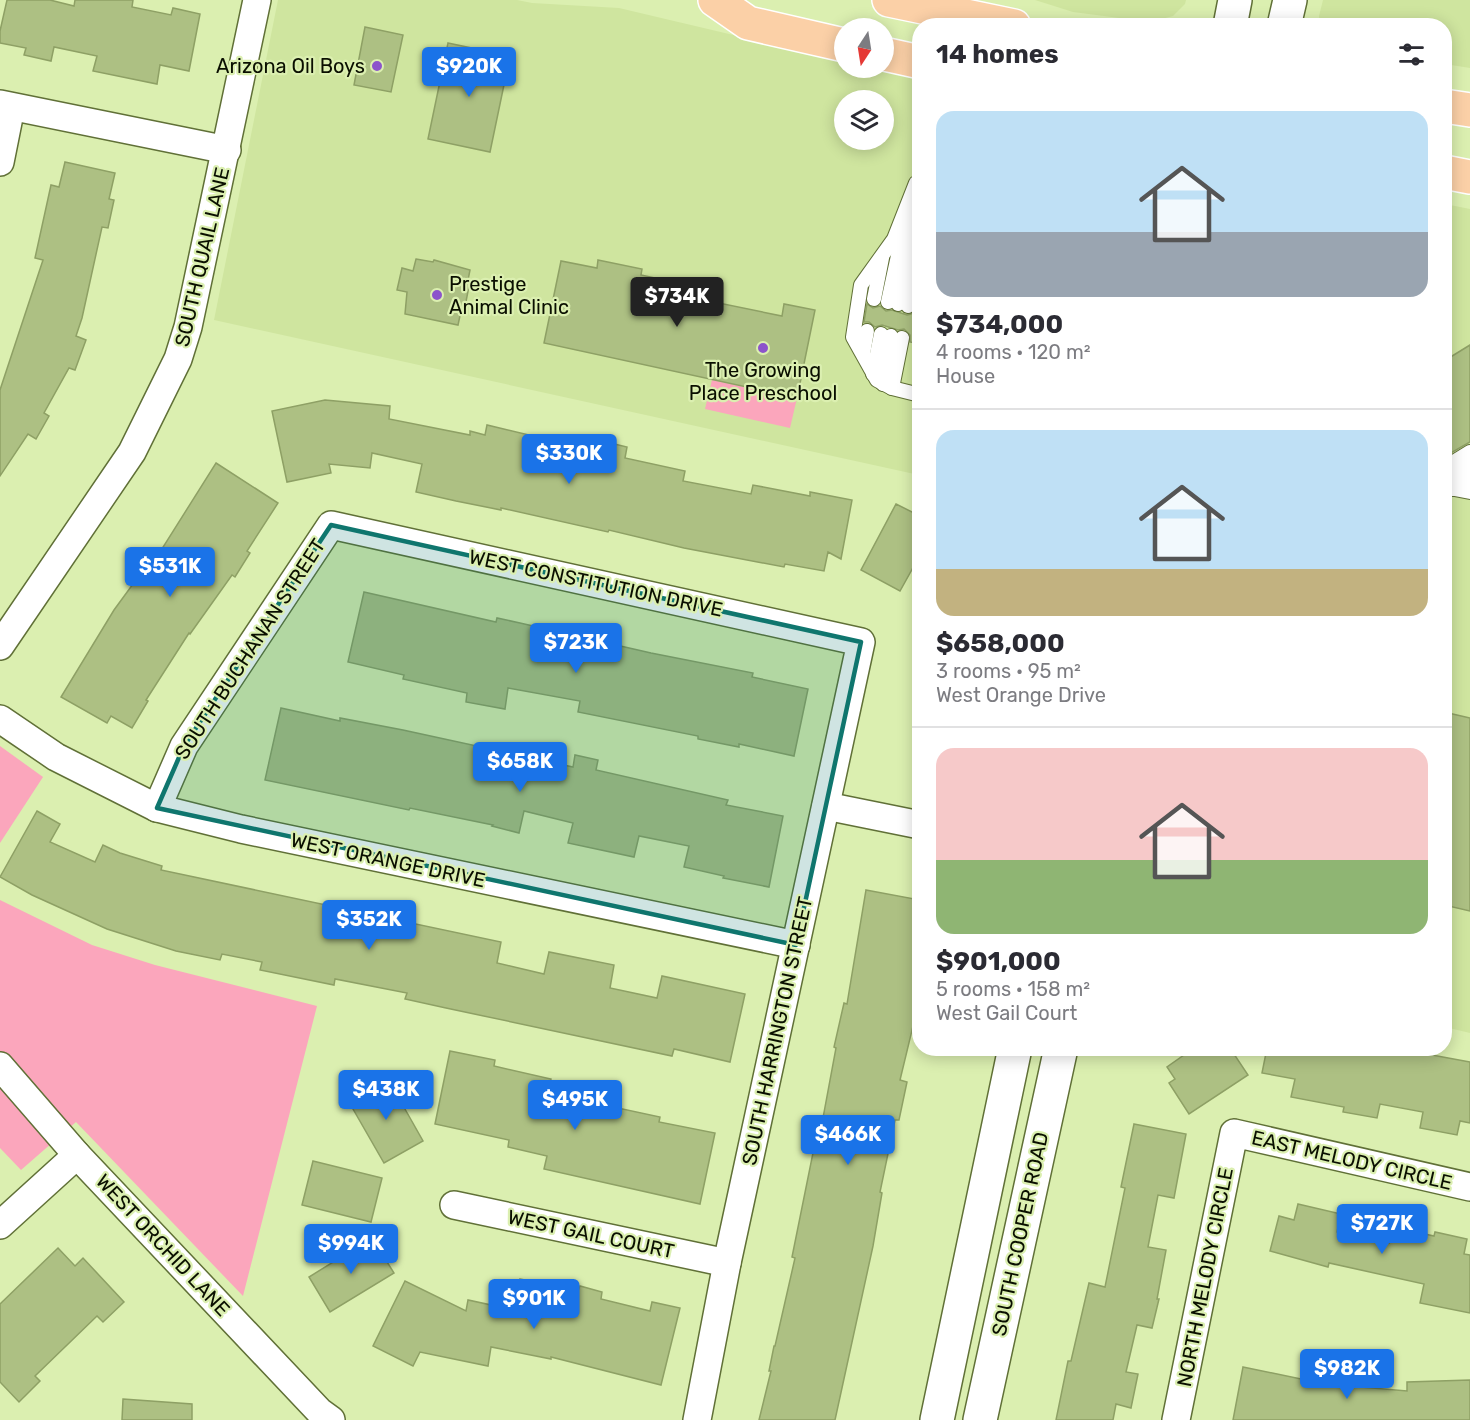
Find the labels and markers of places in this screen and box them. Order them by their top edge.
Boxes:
pin: $920K [427,47,511,98]
place label: Arizona Oil Boys [216,54,365,78]
marker: Arizona Oil Boys [370,59,384,73]
place label: Prestige Animal Clinic [449,272,569,319]
pin: $734K [635,277,719,328]
marker: Prestige Animal Clinic [430,288,444,302]
marker: The Growing Place Preschool [756,341,770,355]
place label: The Growing Place Preschool [689,358,837,405]
pin: $330K [527,434,611,485]
pin: $531K [128,547,212,598]
pin: $723K [534,623,618,674]
pin: $658K [478,742,562,793]
pin: $352K [327,900,411,951]
pin: $438K [344,1070,428,1121]
pin: $495K [533,1080,617,1131]
pin: $466K [806,1115,890,1166]
pin: $727K [1340,1204,1424,1255]
pin: $994K [309,1224,393,1275]
pin: $901K [492,1279,576,1330]
pin: $982K [1305,1349,1389,1400]

